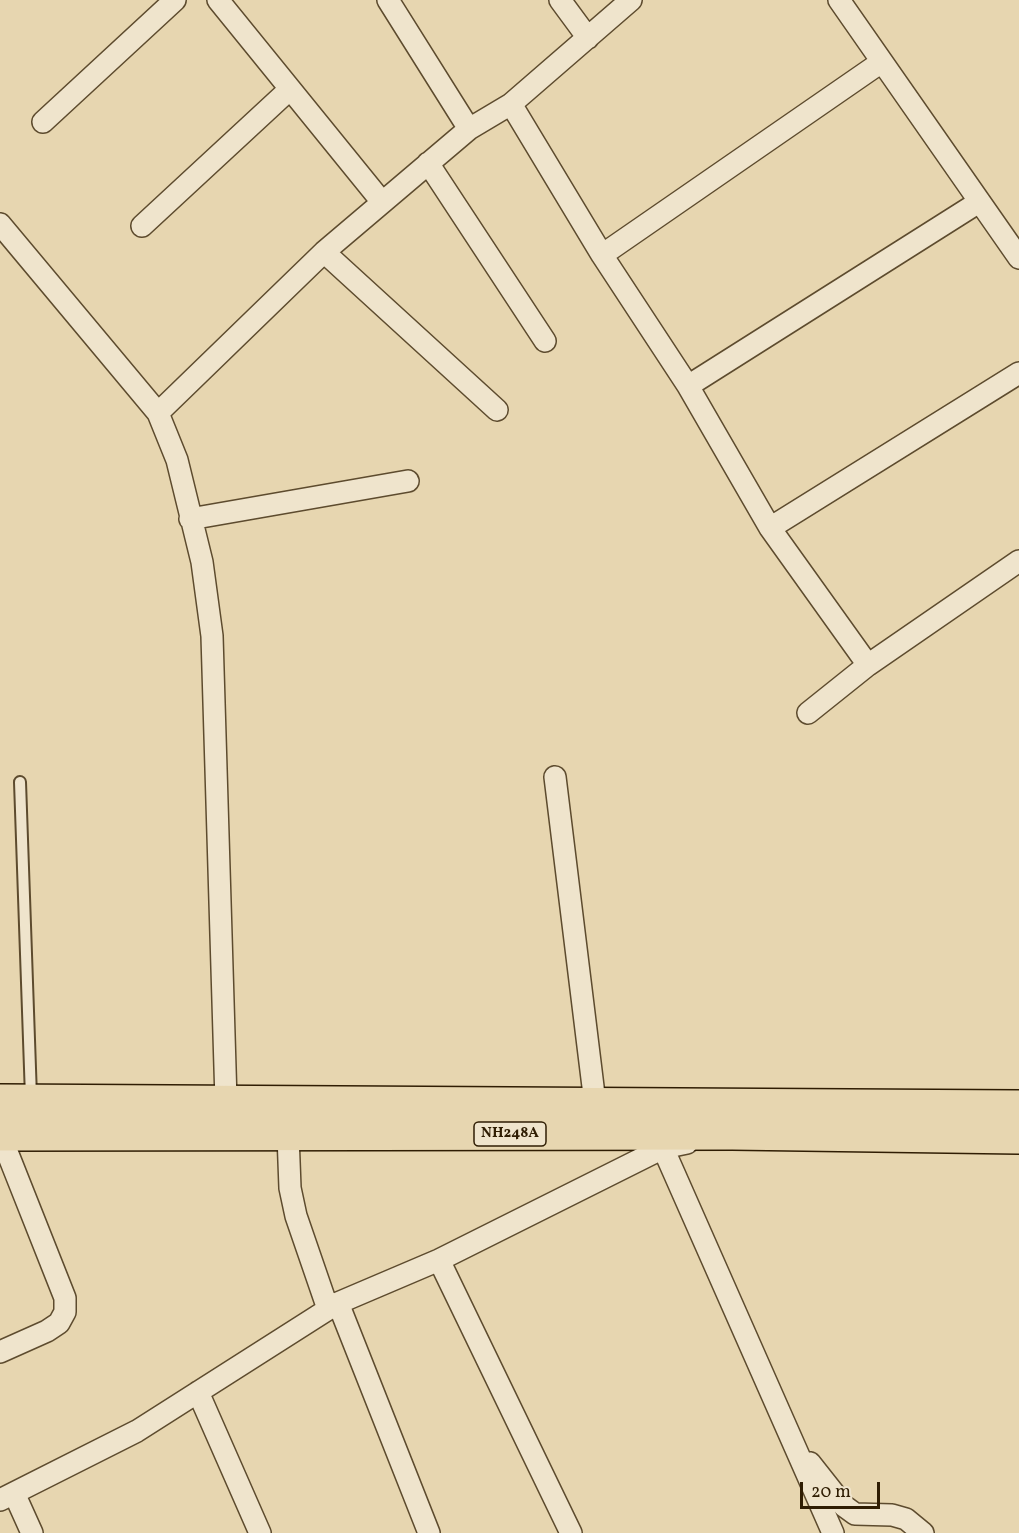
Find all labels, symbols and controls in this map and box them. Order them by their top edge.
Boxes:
road number: NH248A [474,1122,546,1146]
scale bar [803,1470,882,1508]
text: 20 m [811,1480,851,1505]

